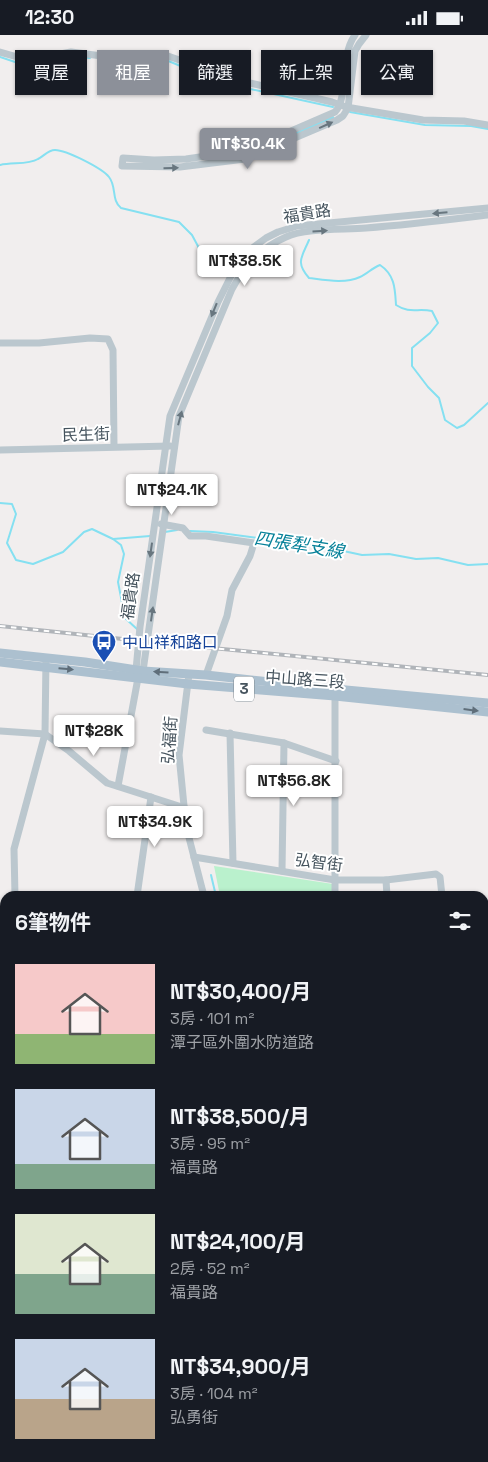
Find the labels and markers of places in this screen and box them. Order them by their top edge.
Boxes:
pin: NT$30.4K [196,127,300,170]
pin: NT$38.5K [193,245,297,287]
pin: NT$24.1K [120,473,224,516]
bus stop icon: 中山祥和路口 [91,629,117,663]
place label: 中山祥和路口 [122,632,218,653]
pin: NT$28K [53,715,135,757]
pin: NT$56.8K [242,765,346,807]
pin: NT$34.9K [103,805,207,848]

